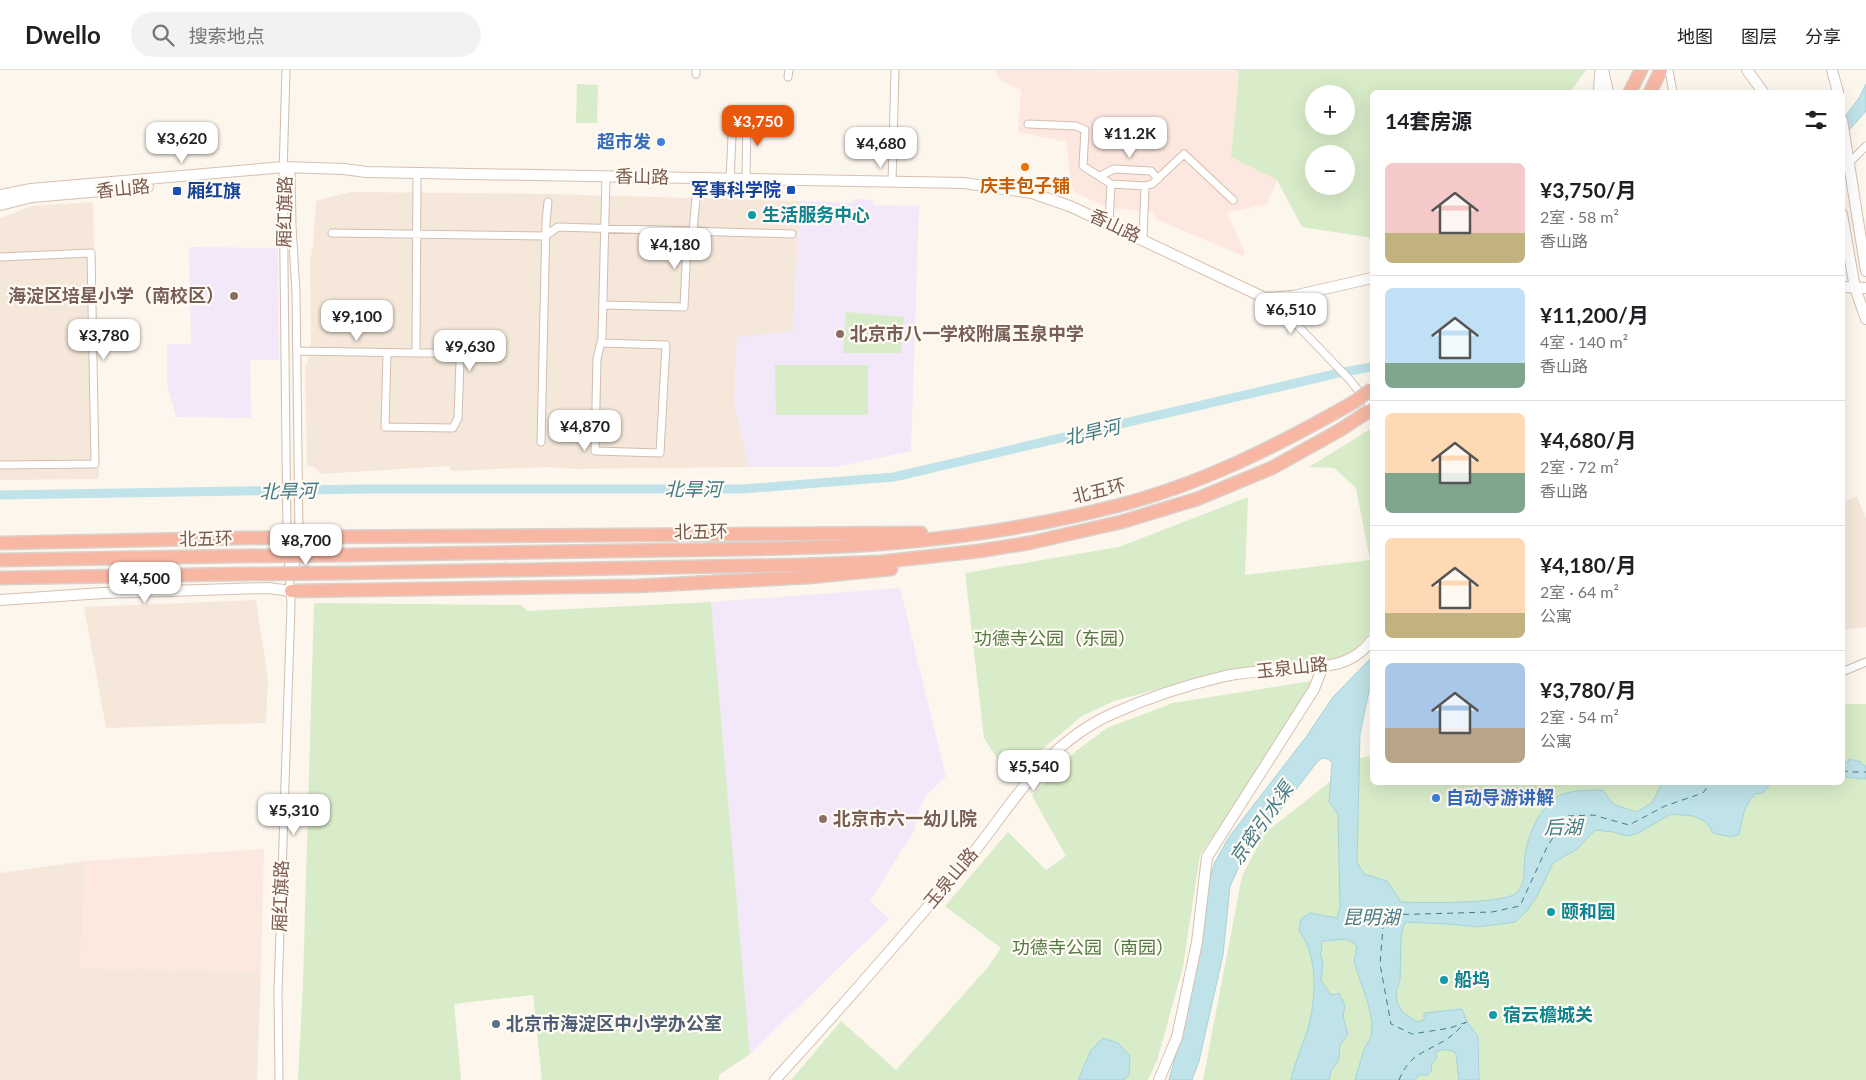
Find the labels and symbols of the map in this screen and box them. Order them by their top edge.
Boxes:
pin: ¥3,750 [717,104,799,147]
pin: ¥11.2K [1089,116,1171,159]
pin: ¥3,620 [141,122,223,164]
pin: ¥4,680 [840,126,922,169]
place label: 超市发 [597,130,651,152]
marker: 超市发 [655,136,667,148]
marker: 庆丰包子铺 [1019,161,1031,173]
street label: 香山路 [615,165,669,187]
street label: 香山路 [95,174,151,202]
place label: 庆丰包子铺 [980,174,1070,196]
street label: 厢红旗路 [272,176,296,248]
place label: 军事科学院 [691,178,781,200]
place label: 厢红旗 [187,179,241,201]
marker: 军事科学院 [785,184,797,196]
marker: 厢红旗 [171,185,183,197]
place label: 生活服务中心 [762,203,870,225]
street label: 香山路 [1086,204,1145,246]
marker: 生活服务中心 [746,209,758,221]
pin: ¥4,180 [634,228,716,270]
place label: 海淀区培星小学（南校区） [8,284,224,306]
marker: 海淀区培星小学（南校区） [228,290,240,302]
pin: ¥6,510 [1250,292,1332,335]
pin: ¥9,100 [316,300,398,342]
pin: ¥3,780 [63,318,145,361]
place label: 北京市八一学校附属玉泉中学 [850,322,1084,344]
marker: 北京市八一学校附属玉泉中学 [834,328,846,340]
pin: ¥9,630 [429,330,511,372]
pin: ¥4,870 [544,410,626,452]
water label: 北旱河 [1062,413,1126,449]
street label: 北五环 [1070,473,1128,507]
water label: 北旱河 [664,477,725,500]
water label: 北旱河 [259,478,321,502]
street label: 北五环 [674,520,728,542]
pin: ¥8,700 [265,524,347,566]
street label: 北五环 [179,527,233,549]
pin: ¥4,500 [104,562,186,604]
park label: 功德寺公园（东园） [974,627,1136,649]
street label: 玉泉山路 [1255,652,1329,682]
pin: ¥5,540 [993,750,1075,792]
water label: 京密引水渠 [1224,775,1299,868]
place label: 自动导游讲解 [1446,786,1554,808]
marker: 自动导游讲解 [1430,792,1442,804]
pin: ¥5,310 [253,794,335,836]
place label: 北京市六一幼儿院 [833,807,977,829]
marker: 北京市六一幼儿院 [817,813,829,825]
water label: 后湖 [1544,815,1585,838]
street label: 玉泉山路 [919,843,982,912]
street label: 厢红旗路 [268,860,292,932]
place label: 颐和园 [1561,900,1615,922]
water label: 昆明湖 [1342,905,1402,928]
marker: 颐和园 [1545,906,1557,918]
park label: 功德寺公园（南园） [1012,936,1174,958]
place label: 船坞 [1454,968,1490,990]
marker: 船坞 [1438,974,1450,986]
place label: 宿云檐城关 [1503,1003,1593,1025]
marker: 宿云檐城关 [1487,1009,1499,1021]
place label: 北京市海淀区中小学办公室 [506,1012,722,1034]
marker: 北京市海淀区中小学办公室 [490,1018,502,1030]

